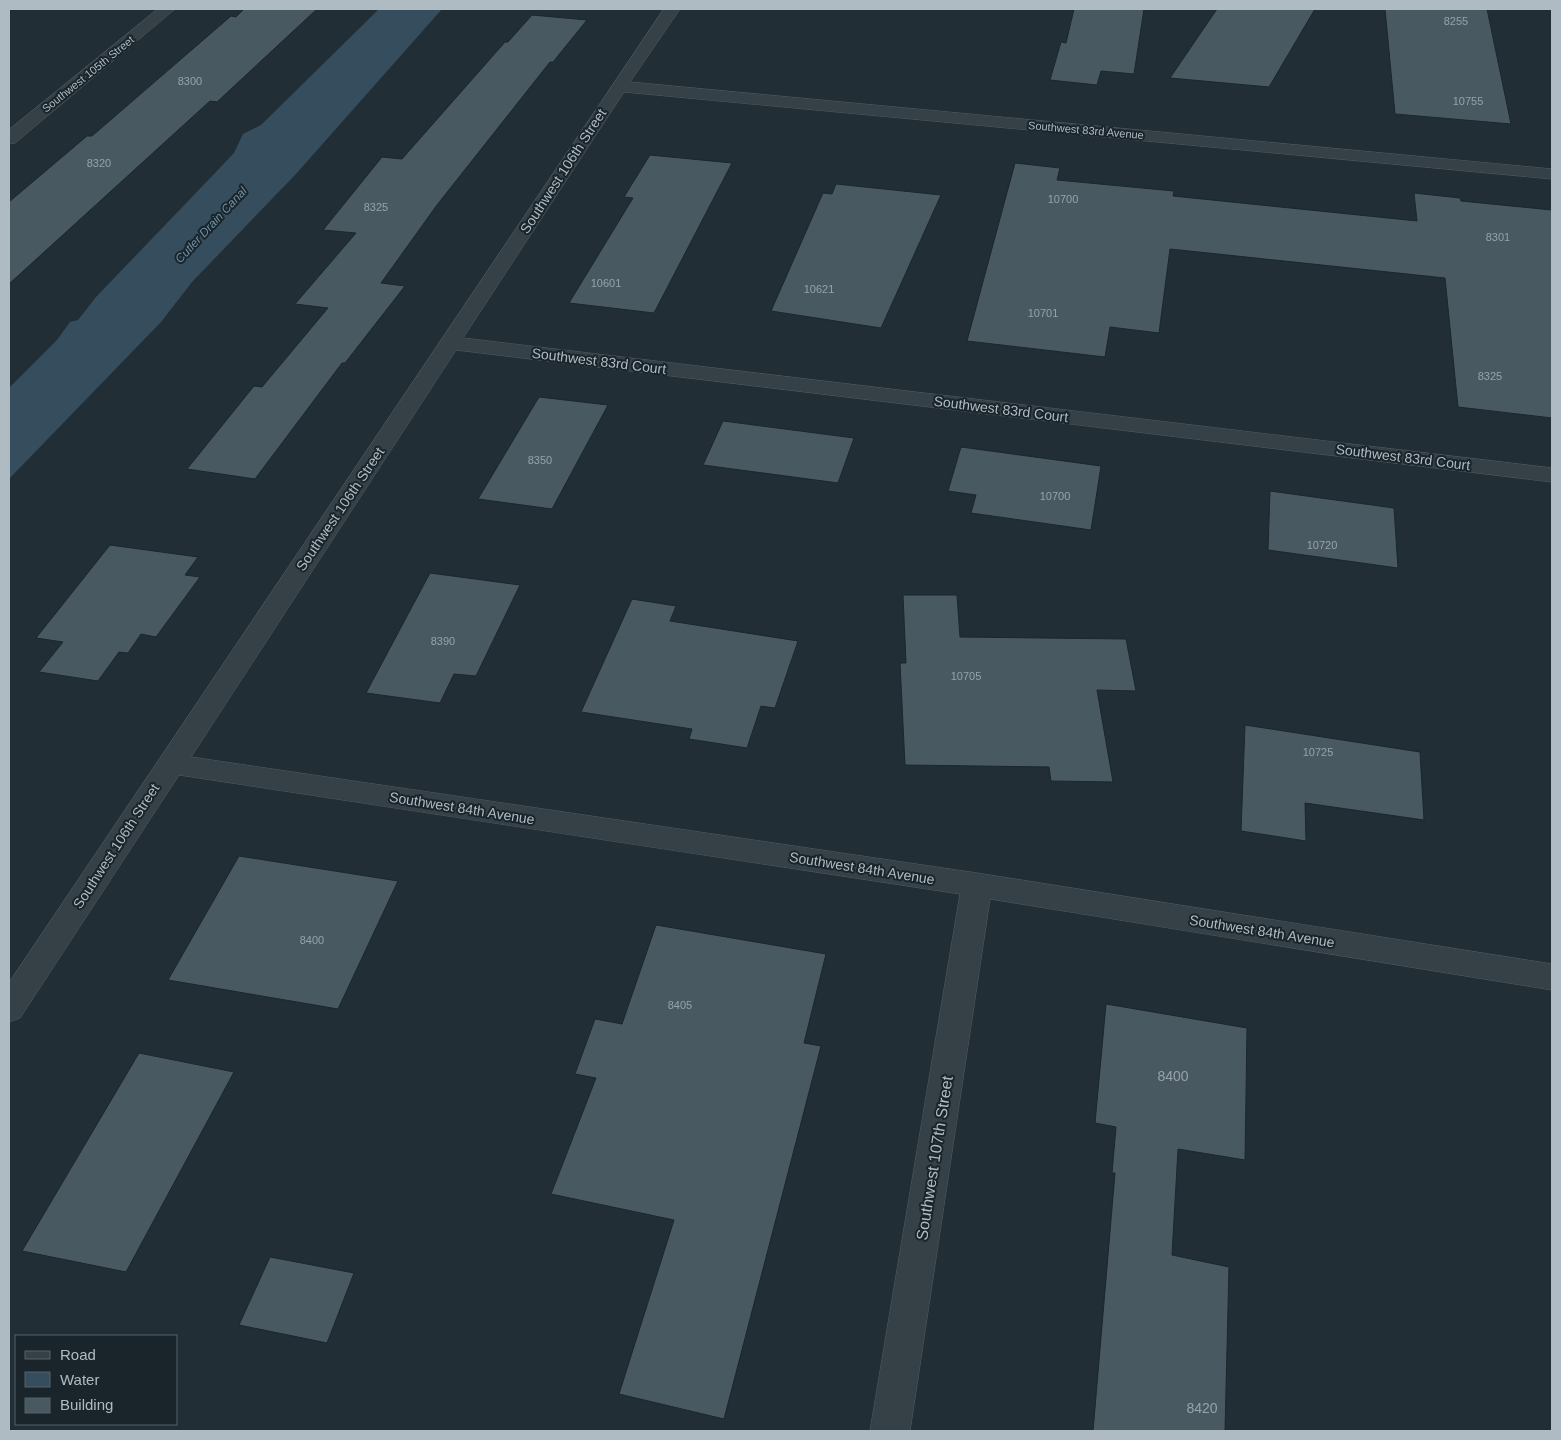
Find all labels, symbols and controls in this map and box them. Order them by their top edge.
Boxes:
house number: 8255 [1444,15,1468,27]
street label: Southwest 105th Street [40,33,136,115]
house number: 8300 [178,75,202,87]
house number: 10755 [1453,95,1483,107]
street label: Southwest 106th Street [517,106,609,236]
street label: Southwest 83rd Avenue [1028,119,1144,141]
house number: 8320 [87,157,111,169]
water label: Cutler Drain Canal [172,184,250,266]
house number: 10700 [1048,193,1078,205]
house number: 8325 [364,201,388,213]
house number: 8301 [1486,231,1510,243]
house number: 10601 [591,277,621,289]
house number: 10621 [804,283,834,295]
house number: 10701 [1028,307,1058,319]
street label: Southwest 83rd Court [531,345,667,377]
house number: 8325 [1478,370,1502,382]
street label: Southwest 83rd Court [933,393,1069,425]
street label: Southwest 83rd Court [1335,441,1471,473]
street label: Southwest 106th Street [293,444,387,574]
house number: 8350 [528,454,552,466]
house number: 10700 [1040,490,1070,502]
house number: 10720 [1307,539,1337,551]
house number: 8390 [431,635,455,647]
house number: 10705 [951,670,981,682]
house number: 10725 [1303,746,1333,758]
street label: Southwest 106th Street [70,781,162,911]
street label: Southwest 84th Avenue [388,789,536,827]
street label: Southwest 84th Avenue [788,849,936,887]
street label: Southwest 84th Avenue [1188,912,1336,950]
house number: 8400 [300,934,324,946]
house number: 8405 [668,999,692,1011]
house number: 8400 [1157,1068,1189,1084]
street label: Southwest 107th Street [913,1074,956,1242]
legend [15,1335,178,1425]
text: Road [60,1346,96,1363]
text: Water [60,1371,99,1388]
text: Building [60,1396,113,1413]
house number: 8420 [1186,1400,1218,1416]

